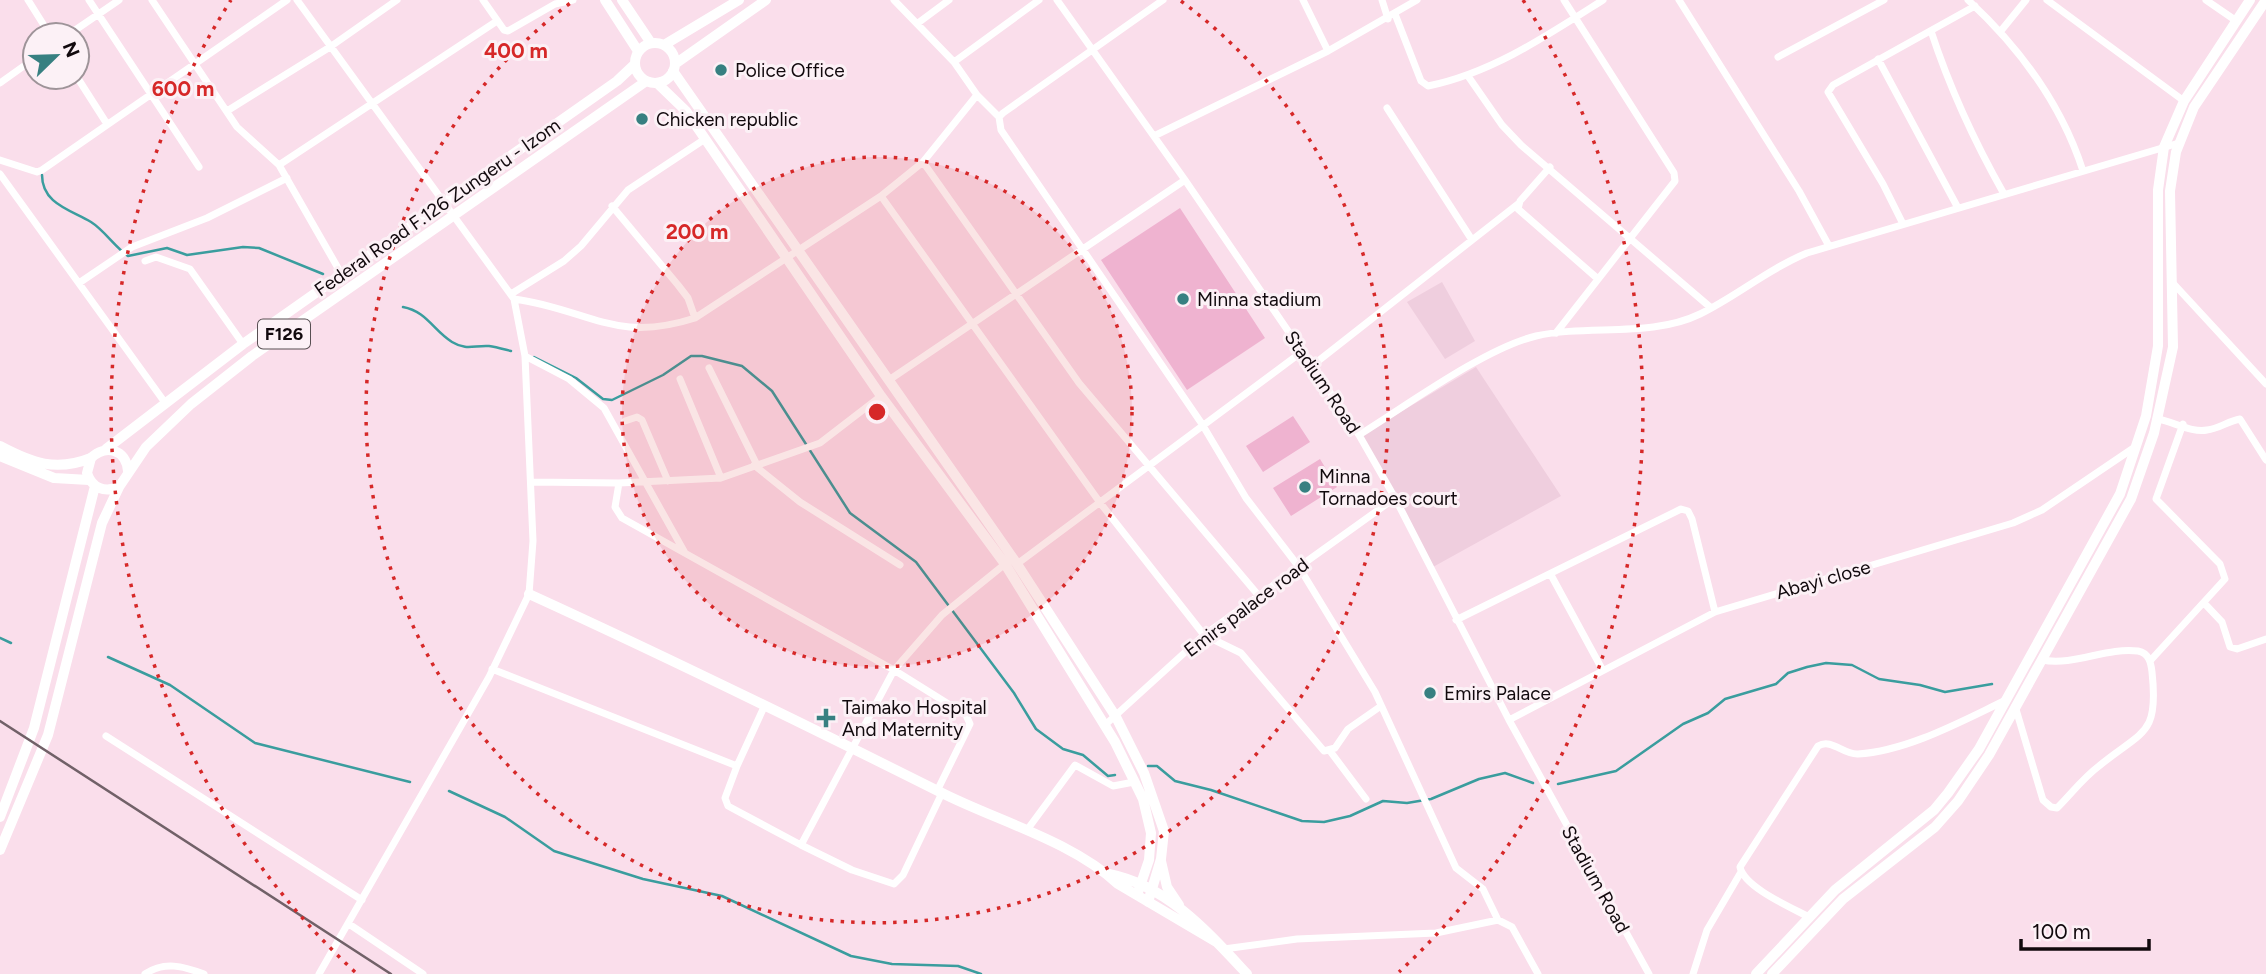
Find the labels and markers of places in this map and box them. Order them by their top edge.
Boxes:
place label: Police Office [735,59,845,82]
marker: Police Office [713,62,729,78]
place label: Chicken republic [656,108,798,131]
marker: Chicken republic [634,111,650,127]
place label: Minna stadium [1197,288,1321,311]
marker: Minna stadium [1175,291,1191,307]
centre of rings [865,400,889,424]
place label: Minna Tornadoes court [1319,465,1458,510]
marker: Minna Tornadoes court [1297,479,1313,495]
place label: Emirs Palace [1444,682,1551,705]
marker: Emirs Palace [1422,685,1438,701]
place label: Taimako Hospital And Maternity [842,696,987,741]
marker: Taimako Hospital And Maternity [816,708,836,728]

